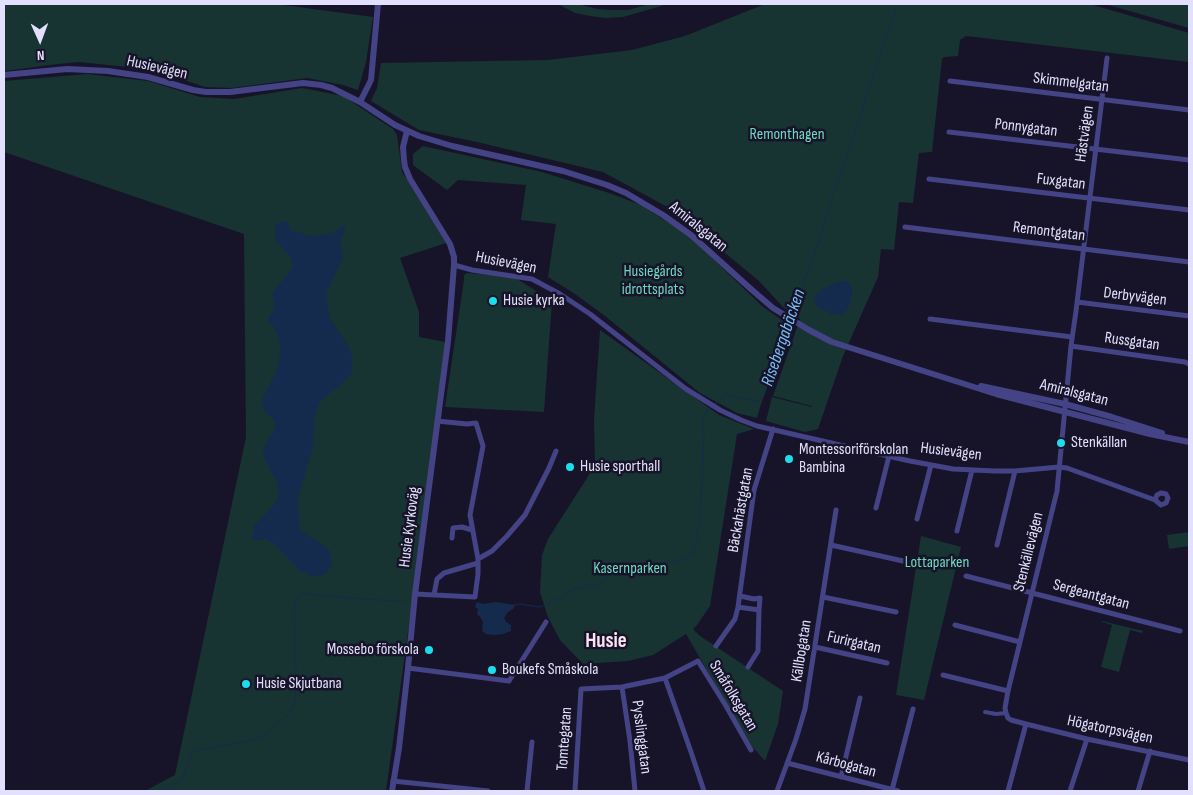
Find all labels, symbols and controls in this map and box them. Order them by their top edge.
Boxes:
north arrow [15,15,65,65]
text: N [37,47,45,64]
street label: Husievägen [125,52,189,84]
street label: Skimmelgatan [1032,69,1110,97]
street label: Hästvägen [1072,105,1098,163]
street label: Ponnygatan [994,115,1058,141]
park label: Remonthagen [750,125,824,145]
street label: Fuxgatan [1036,169,1086,195]
street label: Amiralsgatan [665,198,731,256]
street label: Remontgatan [1012,218,1086,246]
street label: Husievägen [474,248,538,278]
park label: Husiegårds idrottsplats [622,262,684,300]
street label: Derbyvägen [1102,284,1168,310]
water label: Risebergabäcken [757,287,811,389]
place label: Husie kyrka [503,291,565,311]
marker: Husie kyrka [487,295,499,307]
street label: Russgatan [1103,329,1161,355]
street label: Amiralsgatan [1038,375,1110,411]
place label: Stenkällan [1071,433,1127,453]
marker: Stenkällan [1055,437,1067,449]
street label: Husievägen [919,439,983,465]
place label: Montessoriförskolan Bambina [799,440,908,478]
marker: Montessoriförskolan Bambina [783,453,795,465]
place label: Husie sporthall [580,457,660,477]
marker: Husie sporthall [564,461,576,473]
street label: Bäckahästgatan [724,466,758,554]
street label: Husie Kyrkoväg [396,486,424,568]
street label: Stenkällevägen [1010,510,1048,594]
park label: Lottaparken [905,553,969,573]
park label: Kasernparken [593,559,667,579]
street label: Sergeantgatan [1051,576,1131,614]
street label: Källbogatan [788,619,816,683]
street label: Furirgatan [825,628,883,658]
district label: Husie [585,629,627,655]
place label: Mossebo förskola [327,640,419,660]
marker: Mossebo förskola [423,644,435,656]
street label: Småfolksgatan [704,657,762,735]
place label: Boukefs Småskola [502,660,598,680]
marker: Boukefs Småskola [486,664,498,676]
place label: Husie Skjutbana [256,674,342,694]
marker: Husie Skjutbana [240,678,252,690]
street label: Pysslinggatan [627,699,655,775]
street label: Tomtegatan [553,707,577,771]
street label: Högatorpsvägen [1065,712,1155,748]
street label: Kårbogatan [814,748,878,782]

